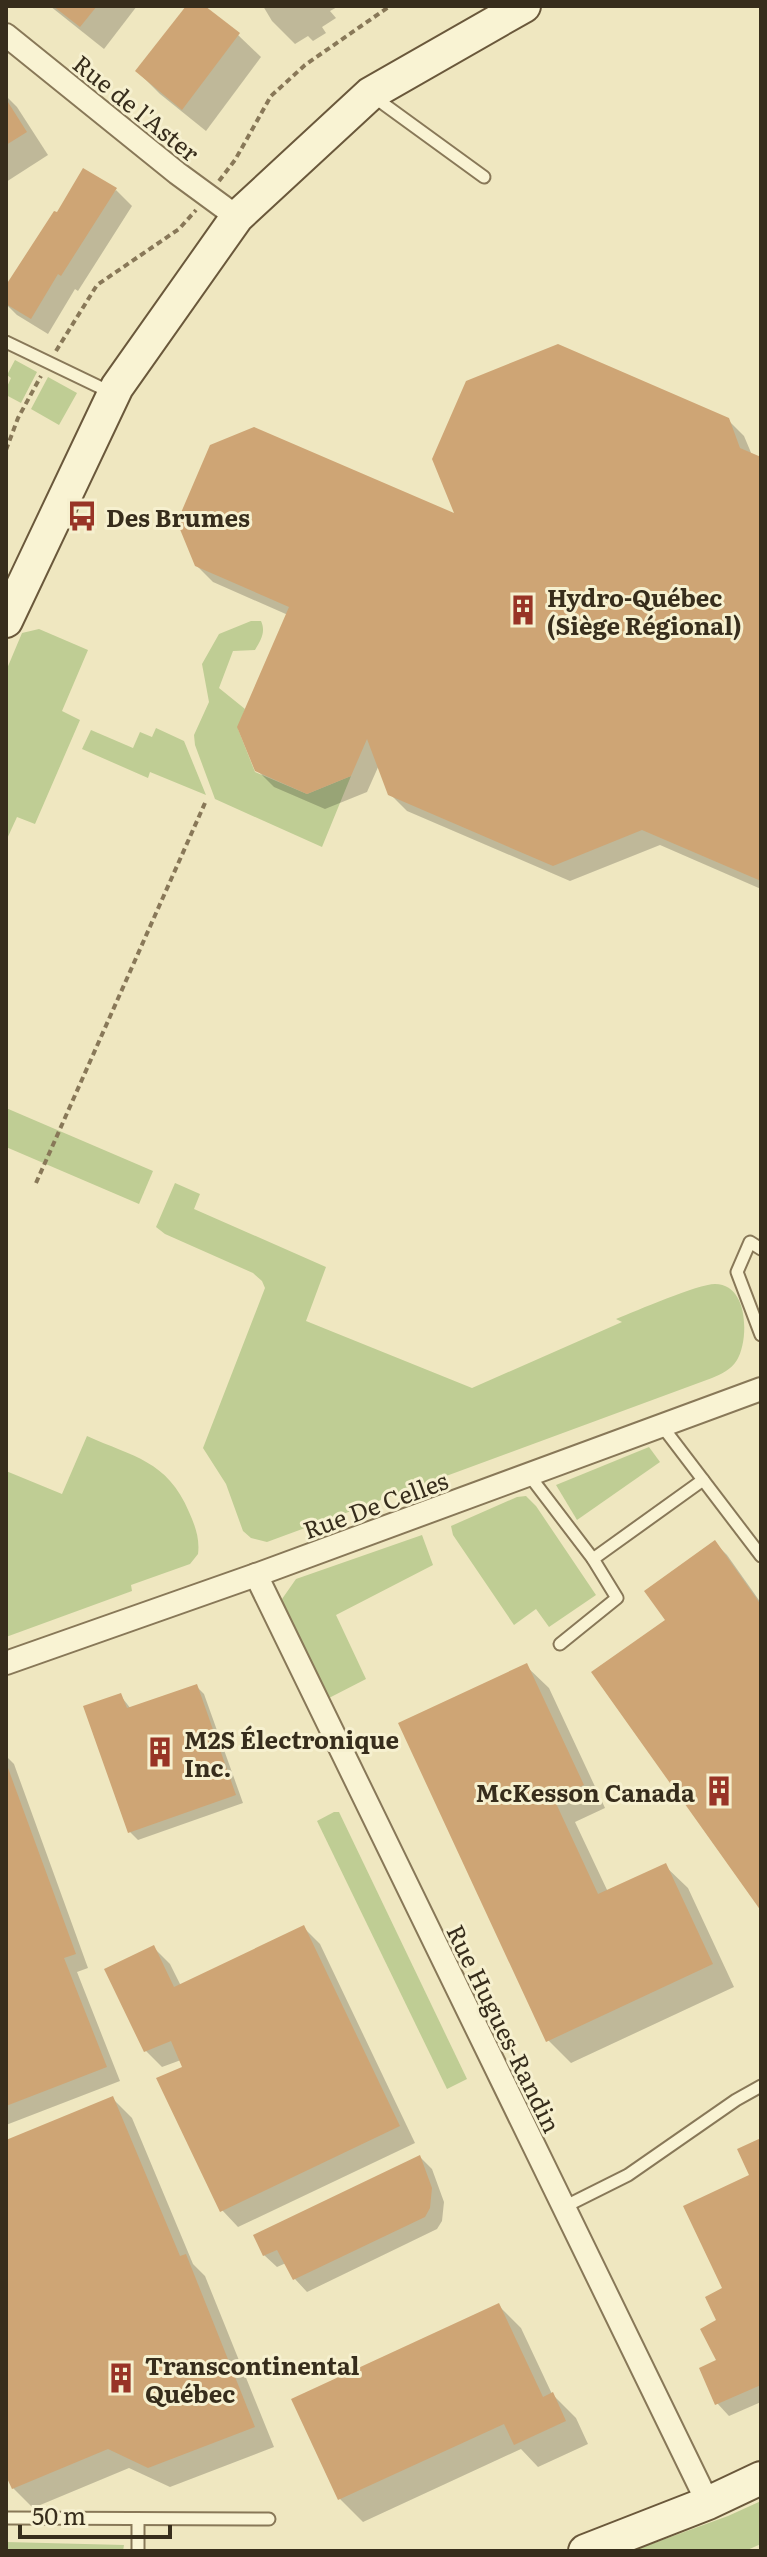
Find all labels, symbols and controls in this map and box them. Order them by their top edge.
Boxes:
street label: Rue de l'Aster [66,45,208,169]
bus stop icon: Des Brumes [65,499,99,533]
place label: Des Brumes [106,499,250,534]
place label: Hydro-Québec (Siège Régional) [547,579,741,642]
building icon: Hydro-Québec (Siège Régional) [506,593,540,627]
street label: Rue De Celles [298,1462,453,1546]
place label: M2S Électronique Inc. [184,1721,399,1784]
building icon: M2S Électronique Inc. [143,1735,177,1769]
place label: McKesson Canada [476,1774,695,1809]
building icon: McKesson Canada [702,1774,736,1808]
street label: Rue Hugues-Randin [439,1918,571,2138]
place label: Transcontinental Québec [145,2347,360,2410]
building icon: Transcontinental Québec [104,2361,138,2395]
scale bar [20,2489,170,2539]
text: 50 m [32,2497,86,2532]

